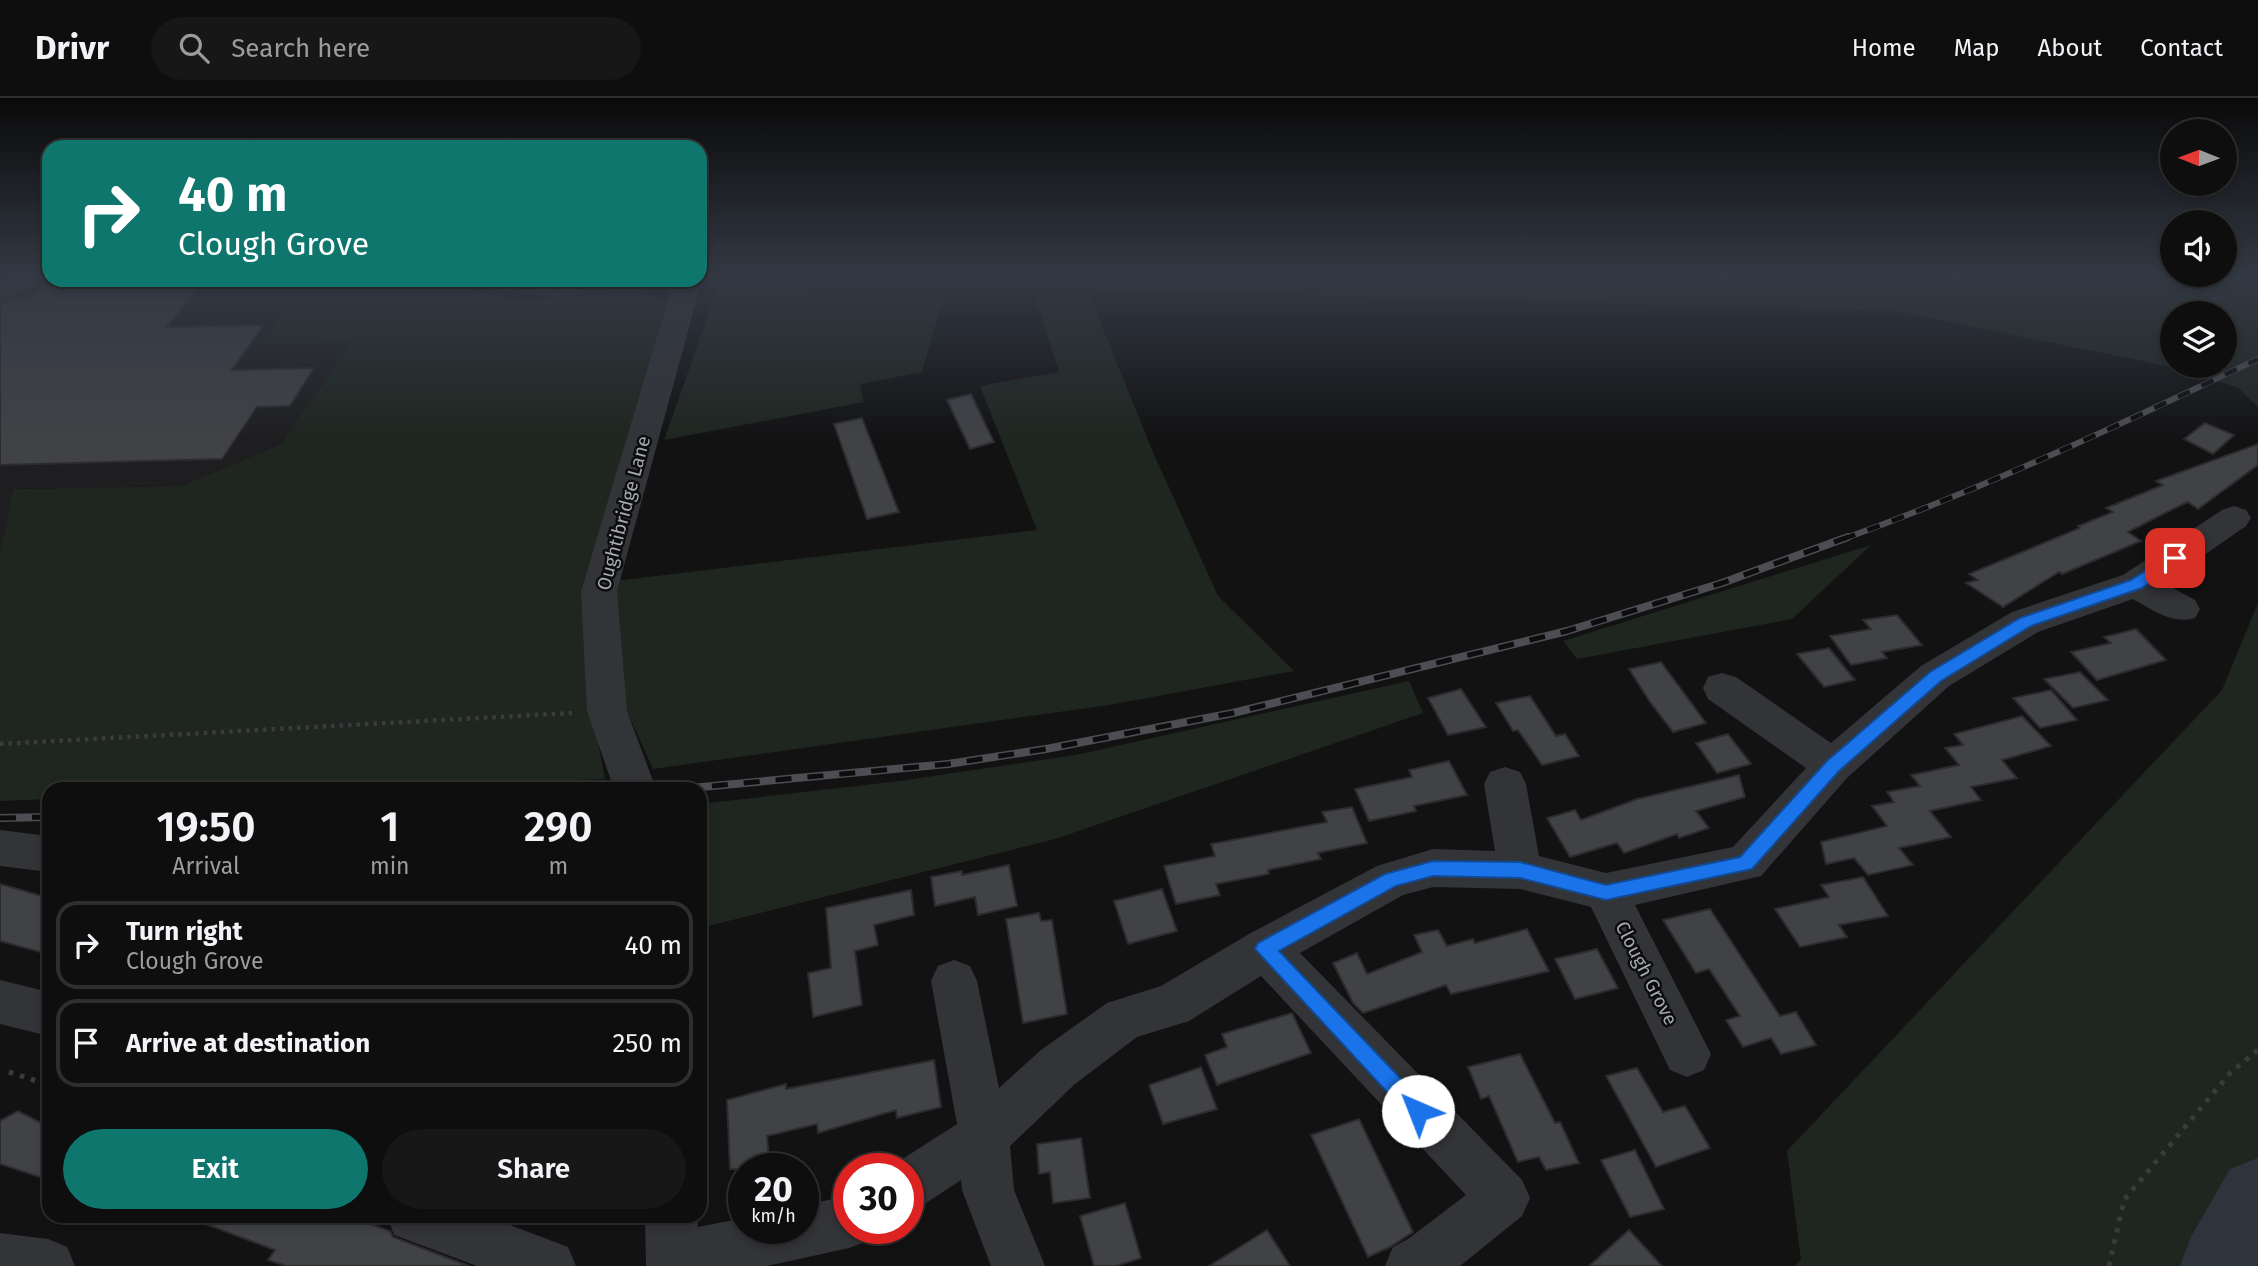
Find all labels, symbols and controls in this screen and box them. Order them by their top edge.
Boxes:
search box [151,17,641,80]
text: Drivr [35,28,109,68]
icon: search [175,29,213,67]
text: Search here [231,33,370,64]
text: Home [1852,34,1916,62]
text: Map [1954,34,2000,62]
text: About [2038,34,2102,62]
text: Contact [2140,34,2223,62]
north arrow [2160,119,2236,196]
map controls [2160,119,2237,378]
text: 40 m [178,165,287,224]
icon: right [63,168,154,259]
button: sound [2160,210,2237,287]
text: Clough Grove [178,225,369,263]
button: layers [2160,301,2237,378]
street label: Oughtibridge Lane [592,433,655,593]
pin [2145,528,2205,588]
icon: arrive [2156,539,2194,577]
text: 19:50 [156,802,256,852]
text: 1 [380,802,399,852]
text: 290 [524,802,593,852]
text: Arrival [172,852,240,880]
text: min [370,852,410,880]
text: m [548,852,568,880]
text: Turn right [126,916,243,947]
street label: Clough Grove [1611,917,1683,1029]
icon: right [67,926,105,964]
text: 40 m [624,930,682,961]
text: Clough Grove [126,947,263,975]
icon: arrive [67,1024,105,1062]
text: Arrive at destination [126,1028,370,1059]
text: 250 m [612,1028,682,1059]
position arrow [1381,1074,1455,1148]
button: Exit [63,1129,368,1209]
button: Share [382,1129,686,1209]
speed limit sign: 30 [833,1153,924,1244]
text: 20 [754,1168,793,1210]
text: km/h [751,1205,796,1227]

